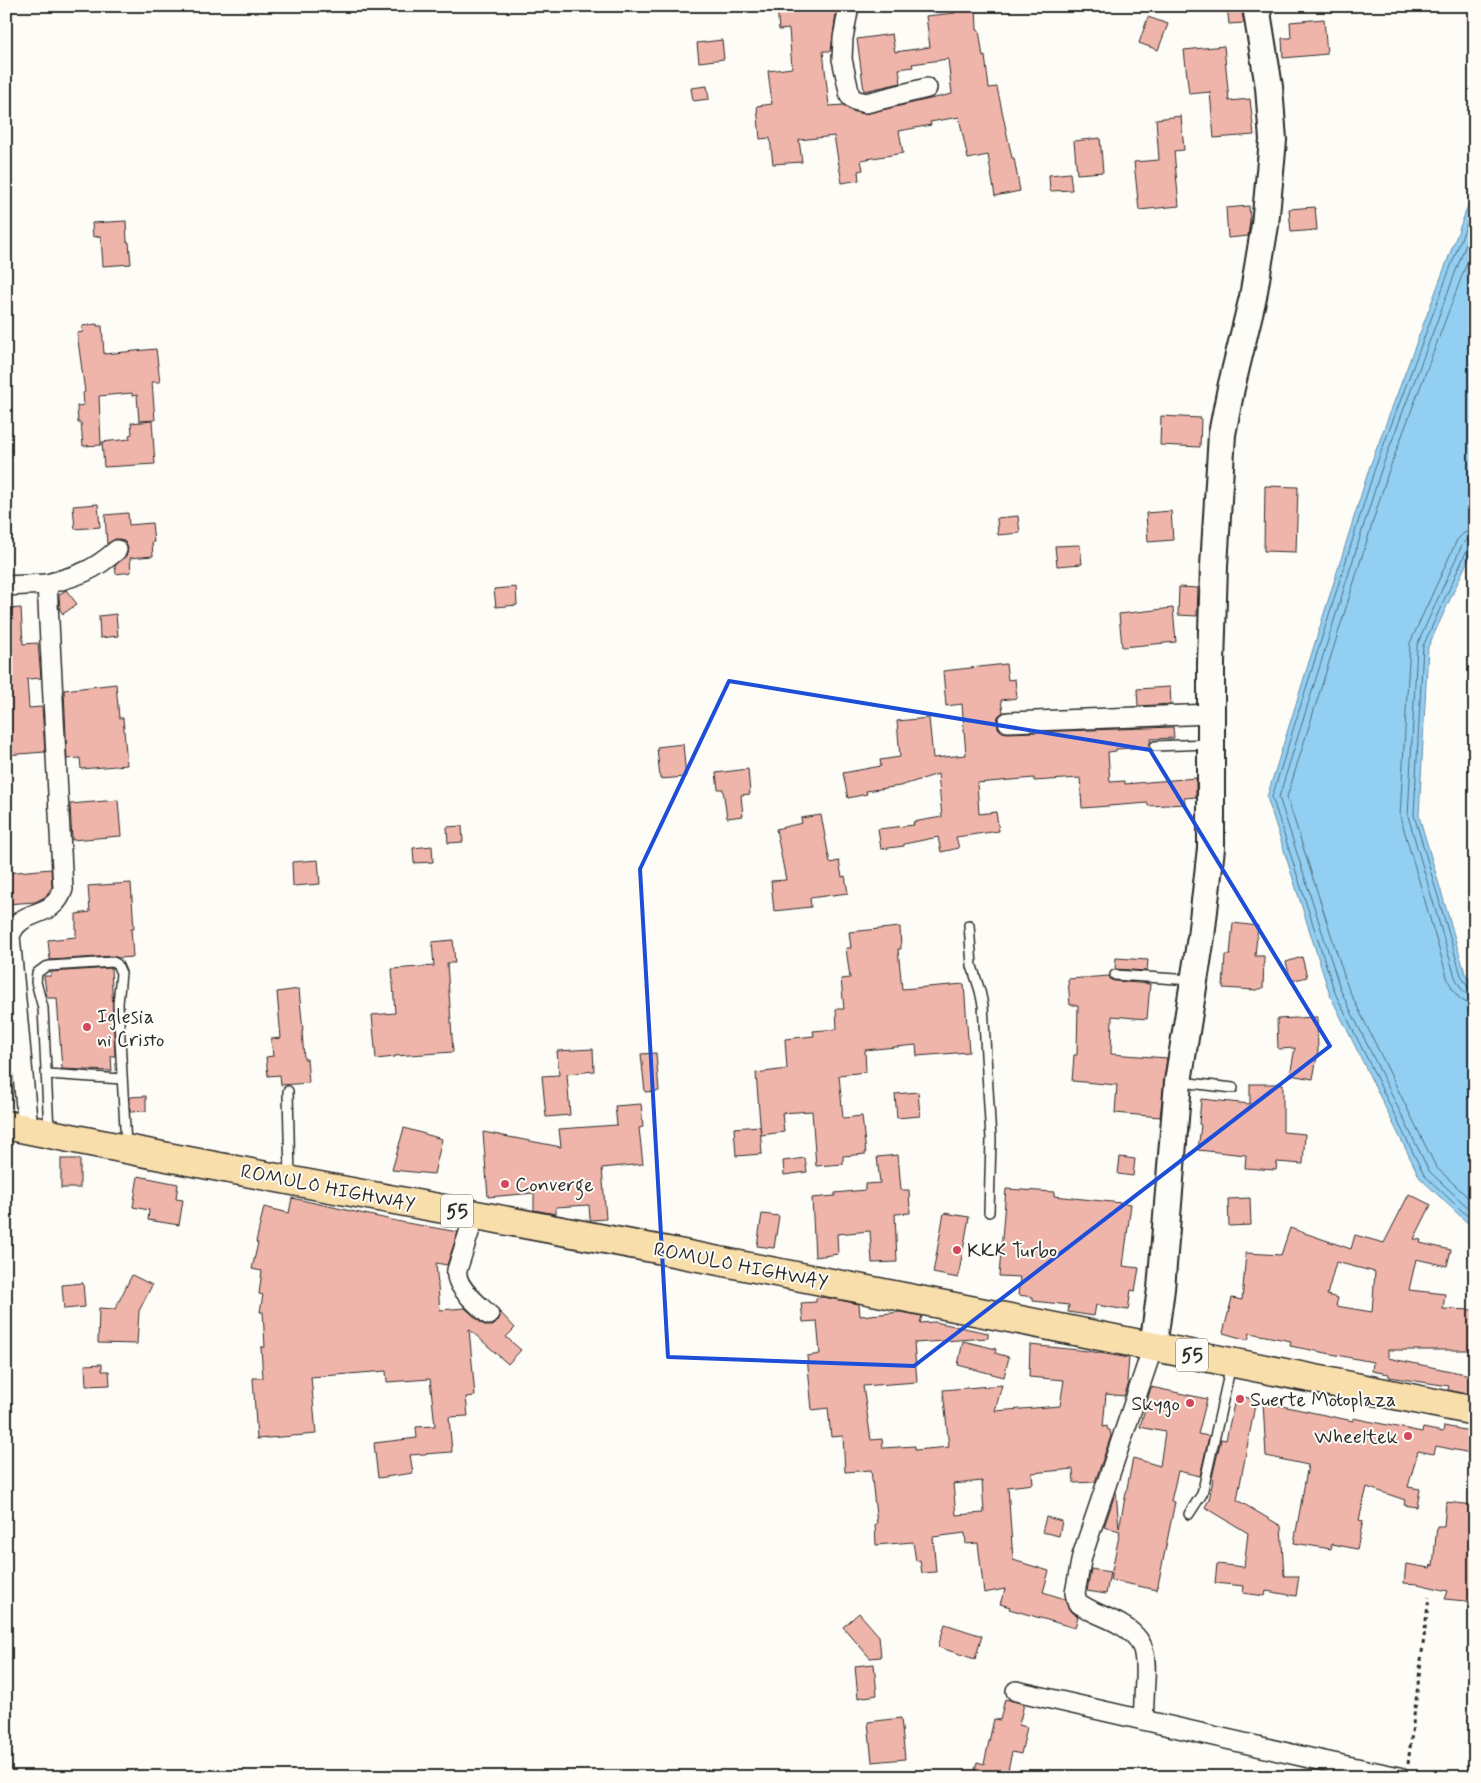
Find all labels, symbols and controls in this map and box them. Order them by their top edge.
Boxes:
place label: Iglesia ni Cristo [97,1004,164,1054]
marker: Iglesia ni Cristo [81,1021,93,1033]
street label: ROMULO HIGHWAY [238,1158,417,1219]
place label: Converge [515,1172,594,1201]
marker: Converge [499,1178,511,1190]
road number: 55 [441,1194,473,1228]
street label: ROMULO HIGHWAY [651,1236,830,1297]
place label: KKK Turbo [967,1238,1057,1265]
marker: KKK Turbo [951,1244,963,1256]
road number: 55 [1176,1338,1208,1372]
place label: Suerte Motoplaza [1250,1387,1396,1414]
place label: Skygo [1131,1391,1180,1418]
marker: Suerte Motoplaza [1234,1393,1246,1405]
marker: Skygo [1184,1397,1196,1409]
place label: Wheeltek [1314,1424,1398,1451]
marker: Wheeltek [1402,1430,1414,1442]

